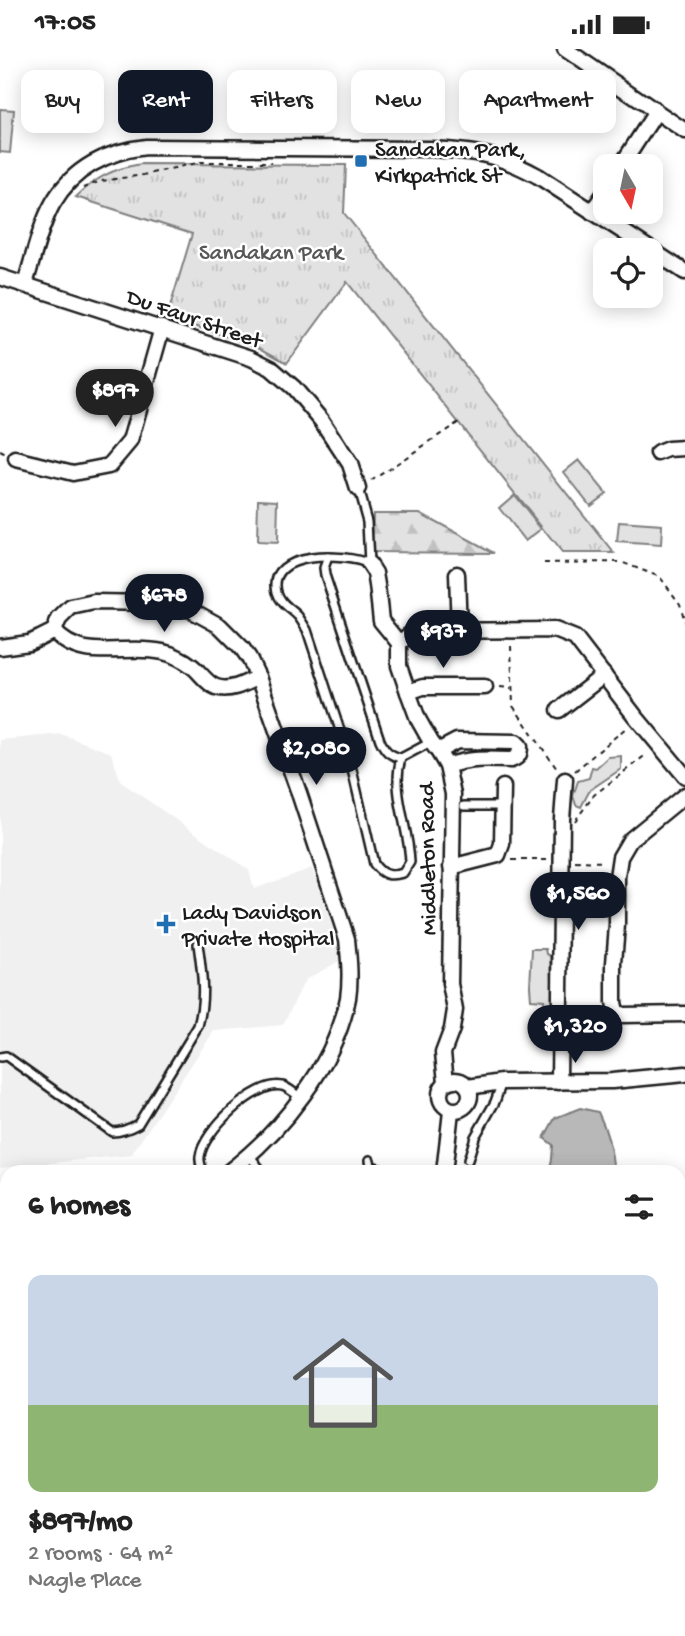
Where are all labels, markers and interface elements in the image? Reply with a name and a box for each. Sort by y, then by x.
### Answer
text: 17:05 [35,9,96,40]
chip: Buy [21,70,104,133]
chip: Rent [118,70,213,133]
chip: Filters [227,70,337,133]
chip: New [351,70,445,133]
chip: Apartment [459,70,616,133]
place label: Sandakan Park, Kirkpatrick St [375,138,526,191]
marker: Sandakan Park, Kirkpatrick St [353,153,369,169]
north arrow [593,154,663,224]
map controls [593,154,663,308]
button: locate [593,238,663,308]
park label: Sandakan Park [199,241,346,268]
street label: Du Faur Street [121,284,267,357]
pin: $897 [74,369,156,429]
text: $897 [92,378,138,405]
pin: $678 [123,575,205,634]
text: $678 [141,583,187,610]
pin: $937 [402,611,484,670]
text: $937 [420,619,466,646]
pin: $2,080 [259,727,373,787]
text: $2,080 [282,736,350,763]
street label: Middleton Road [415,781,444,936]
pin: $1,560 [521,873,635,932]
text: $1,560 [546,881,610,908]
place label: Lady Davidson Private Hospital [181,901,335,954]
marker: Lady Davidson Private Hospital [156,914,176,934]
pin: $1,320 [518,1005,632,1065]
text: $1,320 [543,1014,607,1041]
icon: filters [620,1188,658,1226]
text: 6 homes [28,1190,130,1225]
icon: home [280,1320,406,1446]
text: $897/mo [28,1506,133,1541]
text: 2 rooms · 64 m² [28,1541,173,1568]
text: Nagle Place [28,1568,141,1595]

